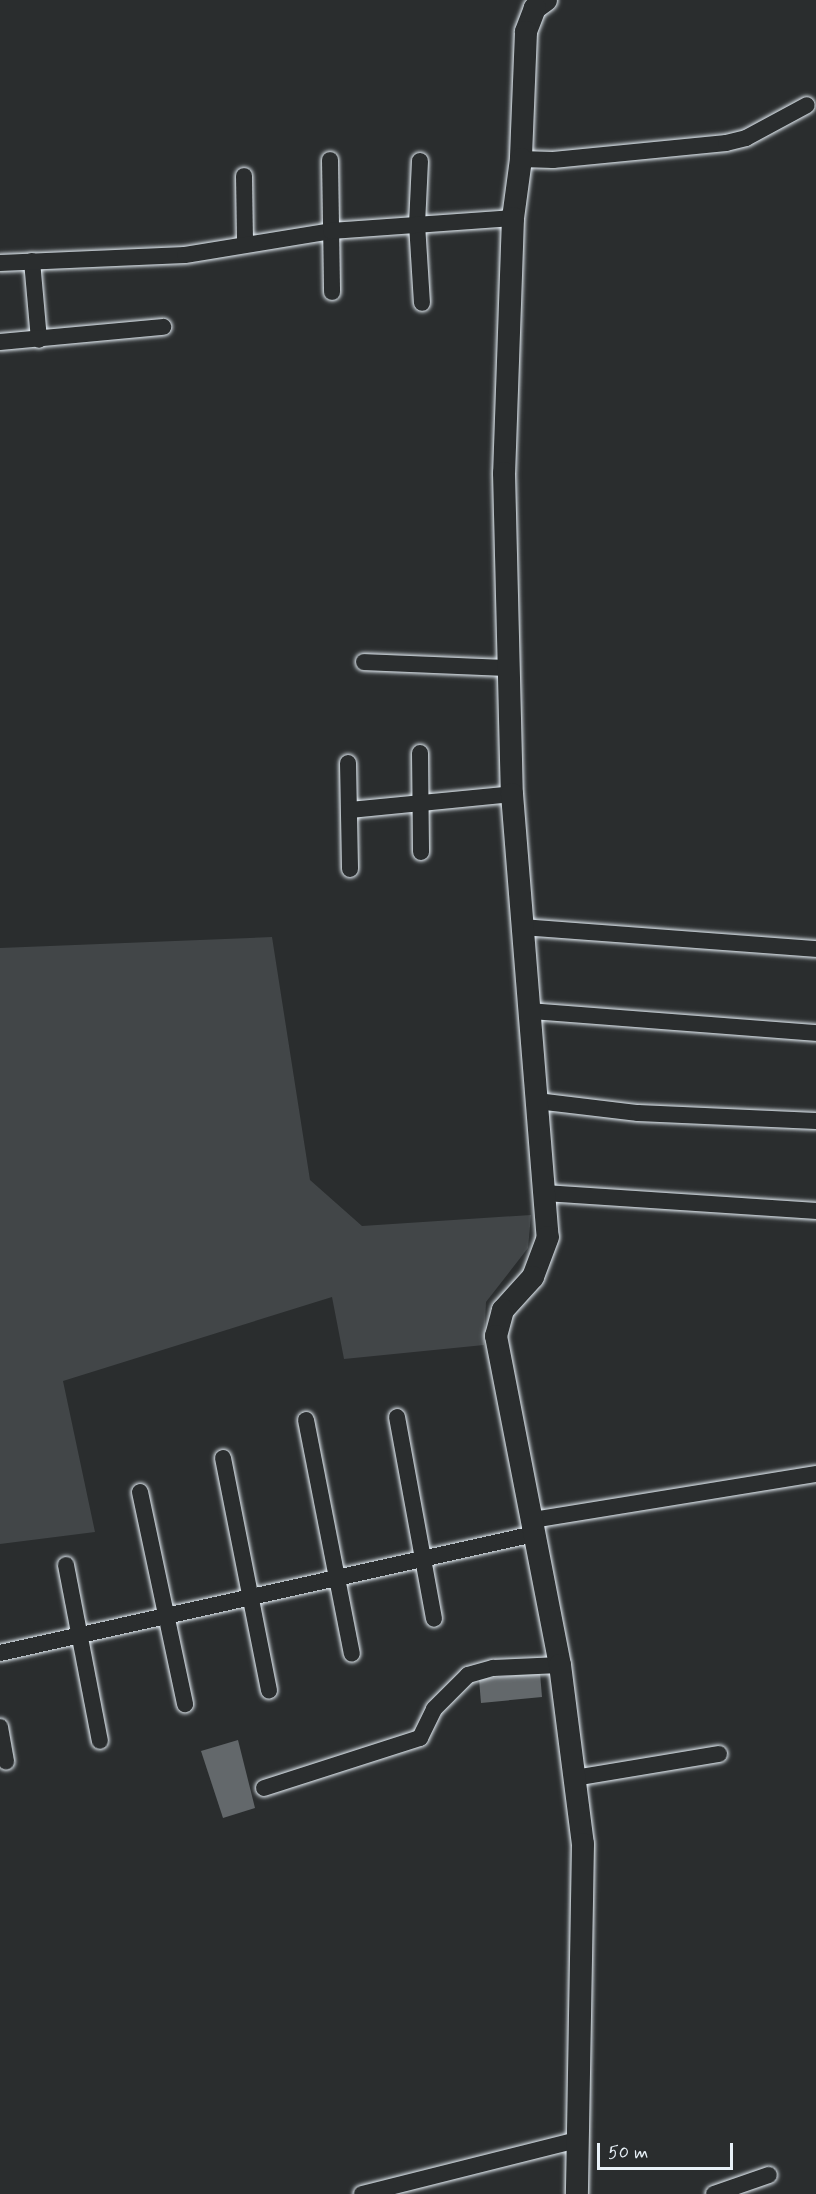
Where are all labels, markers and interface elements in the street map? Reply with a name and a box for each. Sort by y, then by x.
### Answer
scale bar [600,2131,736,2169]
text: 50 m [608,2141,648,2165]

